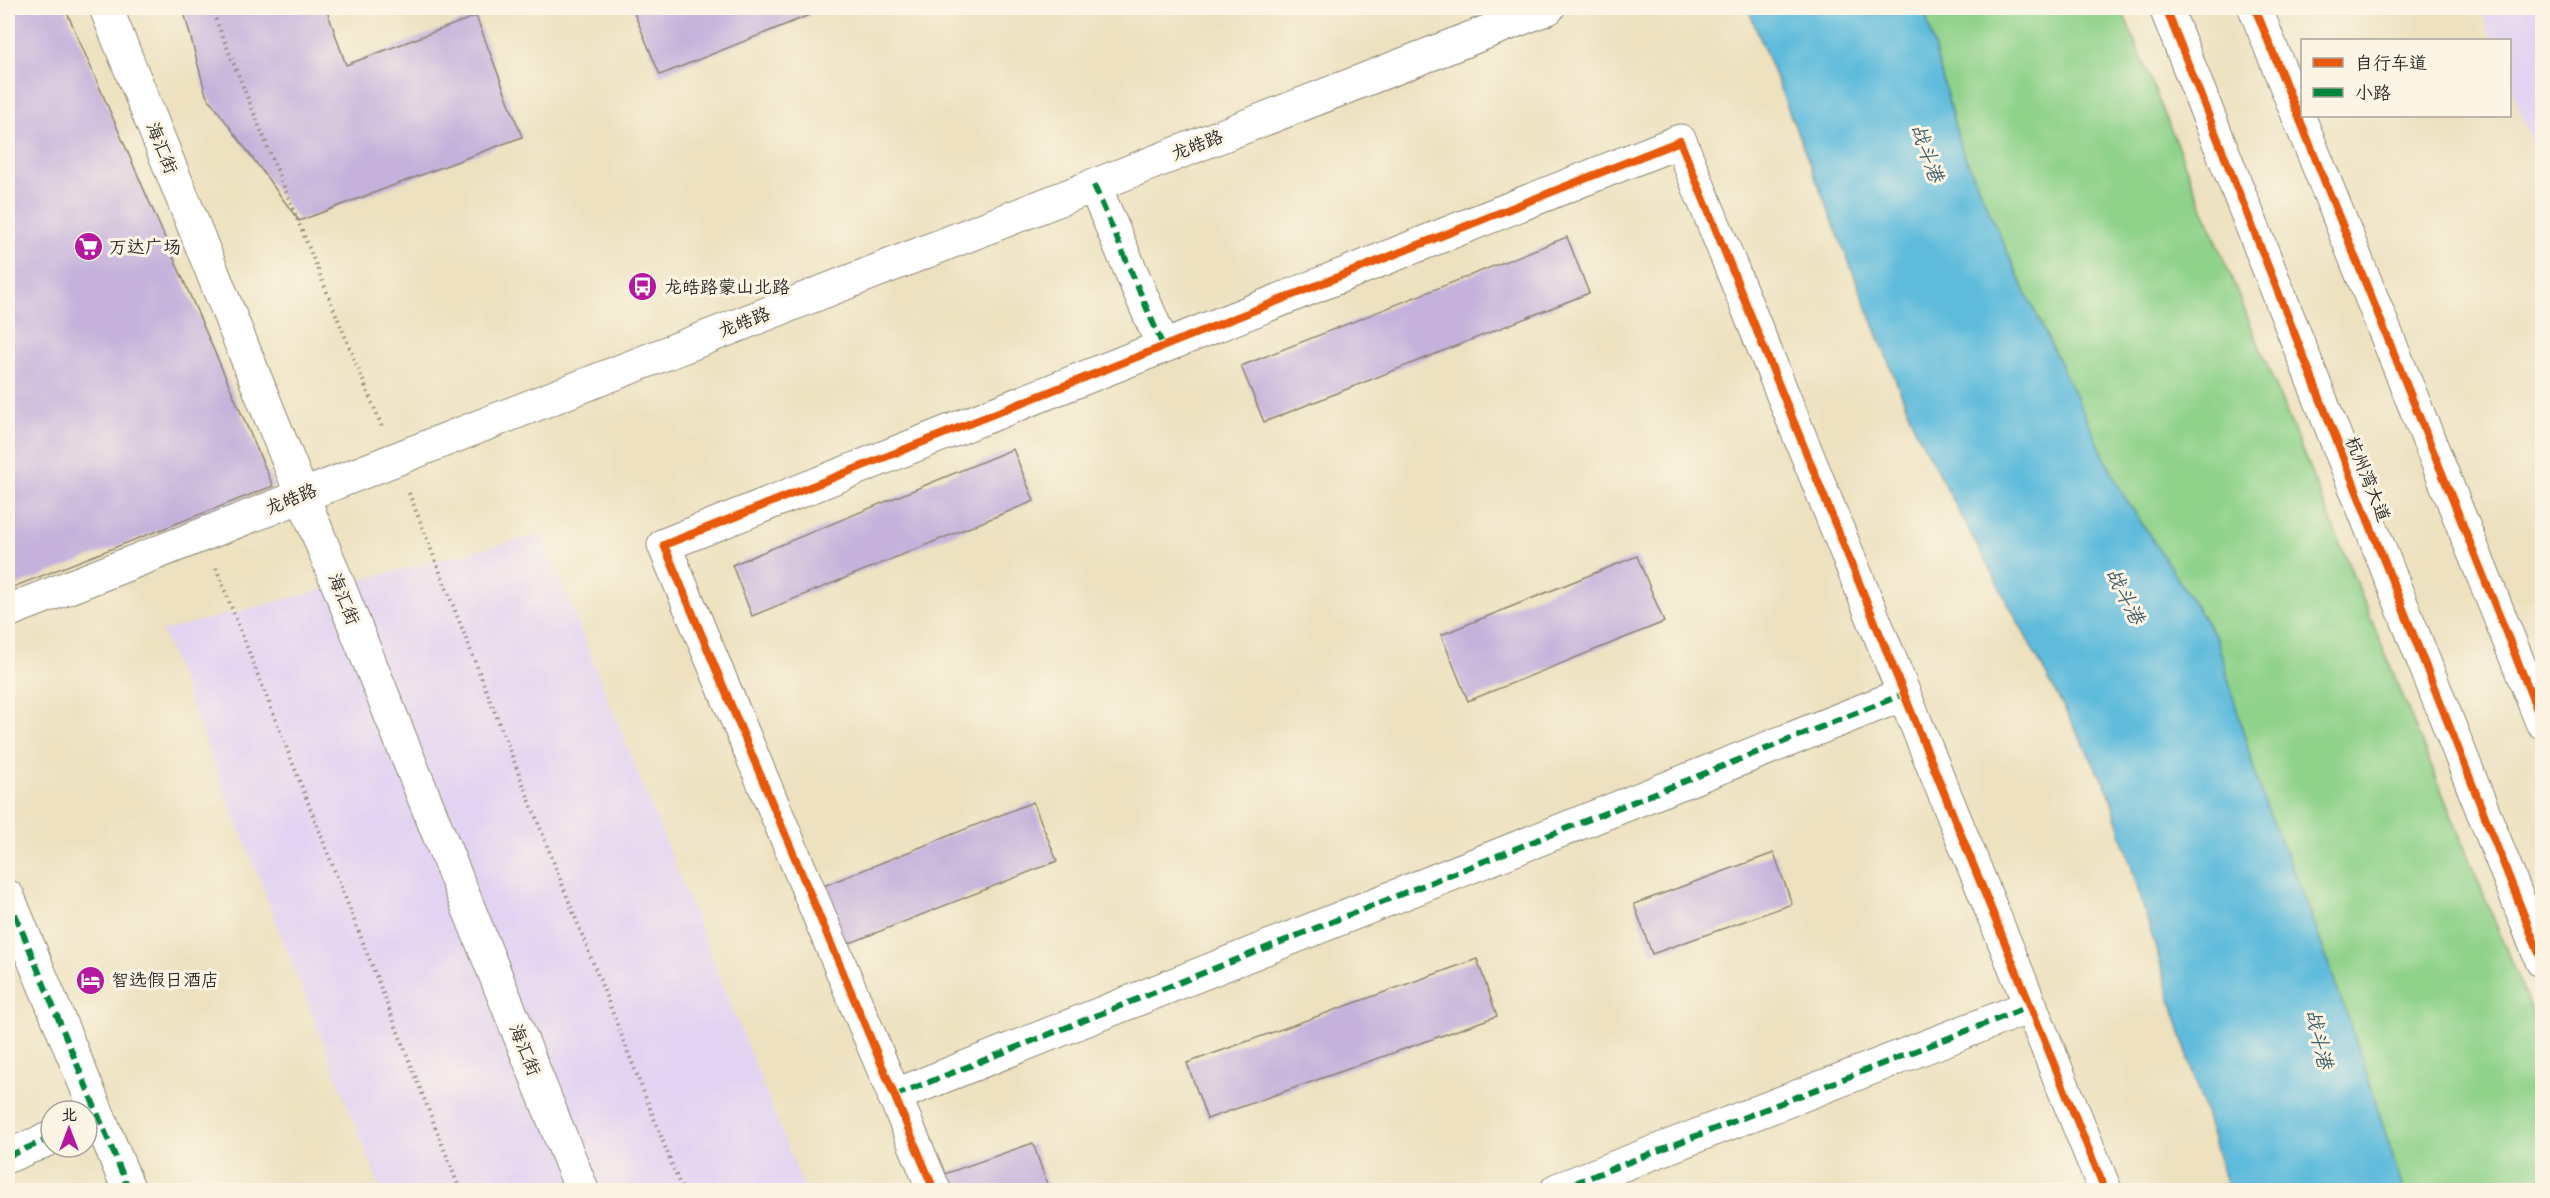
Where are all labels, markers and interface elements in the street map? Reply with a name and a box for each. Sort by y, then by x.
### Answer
legend [2301,39,2511,117]
text: 自行车道 [2355,47,2427,79]
text: 小路 [2355,77,2391,109]
street label: 海汇街 [137,117,187,179]
water label: 战斗港 [1900,119,1954,189]
street label: 龙皓路 [1166,120,1228,170]
supermarket icon: 万达广场 [72,231,104,263]
place label: 万达广场 [109,231,181,263]
bus stop icon: 龙皓路蒙山北路 [627,271,659,303]
place label: 龙皓路蒙山北路 [664,271,790,303]
street label: 龙皓路 [713,297,775,347]
street label: 杭州湾大道 [2336,431,2400,527]
street label: 龙皓路 [260,474,322,524]
water label: 战斗港 [2096,561,2155,632]
street label: 海汇街 [319,568,369,630]
hotel icon: 智选假日酒店 [74,964,106,996]
place label: 智选假日酒店 [111,964,219,996]
water label: 战斗港 [2295,1006,2343,1074]
street label: 海汇街 [500,1019,550,1081]
north arrow [39,1099,99,1159]
text: 北 [61,1100,77,1129]

